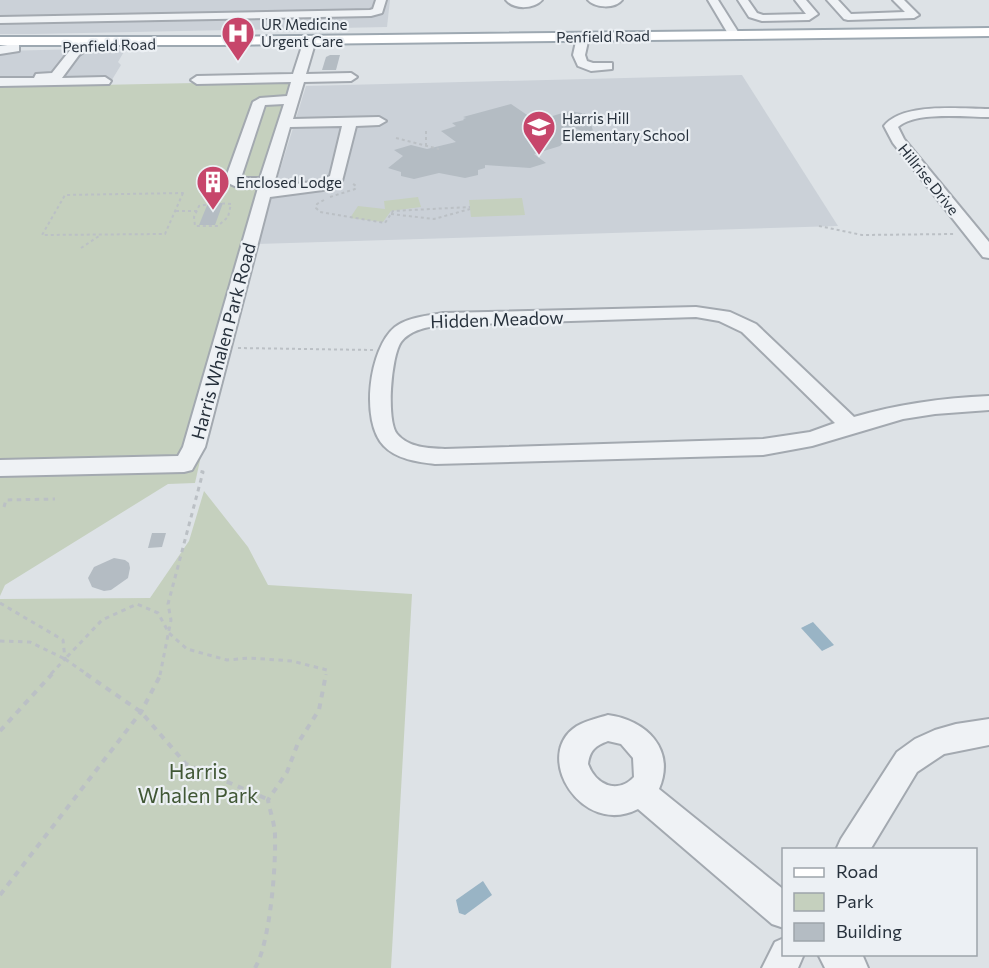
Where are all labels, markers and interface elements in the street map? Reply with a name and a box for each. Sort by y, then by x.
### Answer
hospital icon: UR Medicine Urgent Care [220,15,256,62]
place label: UR Medicine Urgent Care [261,15,347,50]
street label: Penfield Road [556,26,650,46]
street label: Penfield Road [62,34,156,56]
school or university icon: Harris Hill Elementary School [521,109,557,156]
place label: Harris Hill Elementary School [562,109,689,144]
street label: Hillrise Drive [895,140,963,218]
building icon: Enclosed Lodge [195,164,231,211]
place label: Enclosed Lodge [236,173,342,191]
street label: Harris Whalen Park Road [186,240,260,442]
street label: Hidden Meadow [430,306,564,332]
park label: Harris Whalen Park [138,758,258,807]
legend [782,848,977,956]
text: Road [836,860,878,882]
text: Park [836,890,874,912]
text: Building [836,920,902,942]

